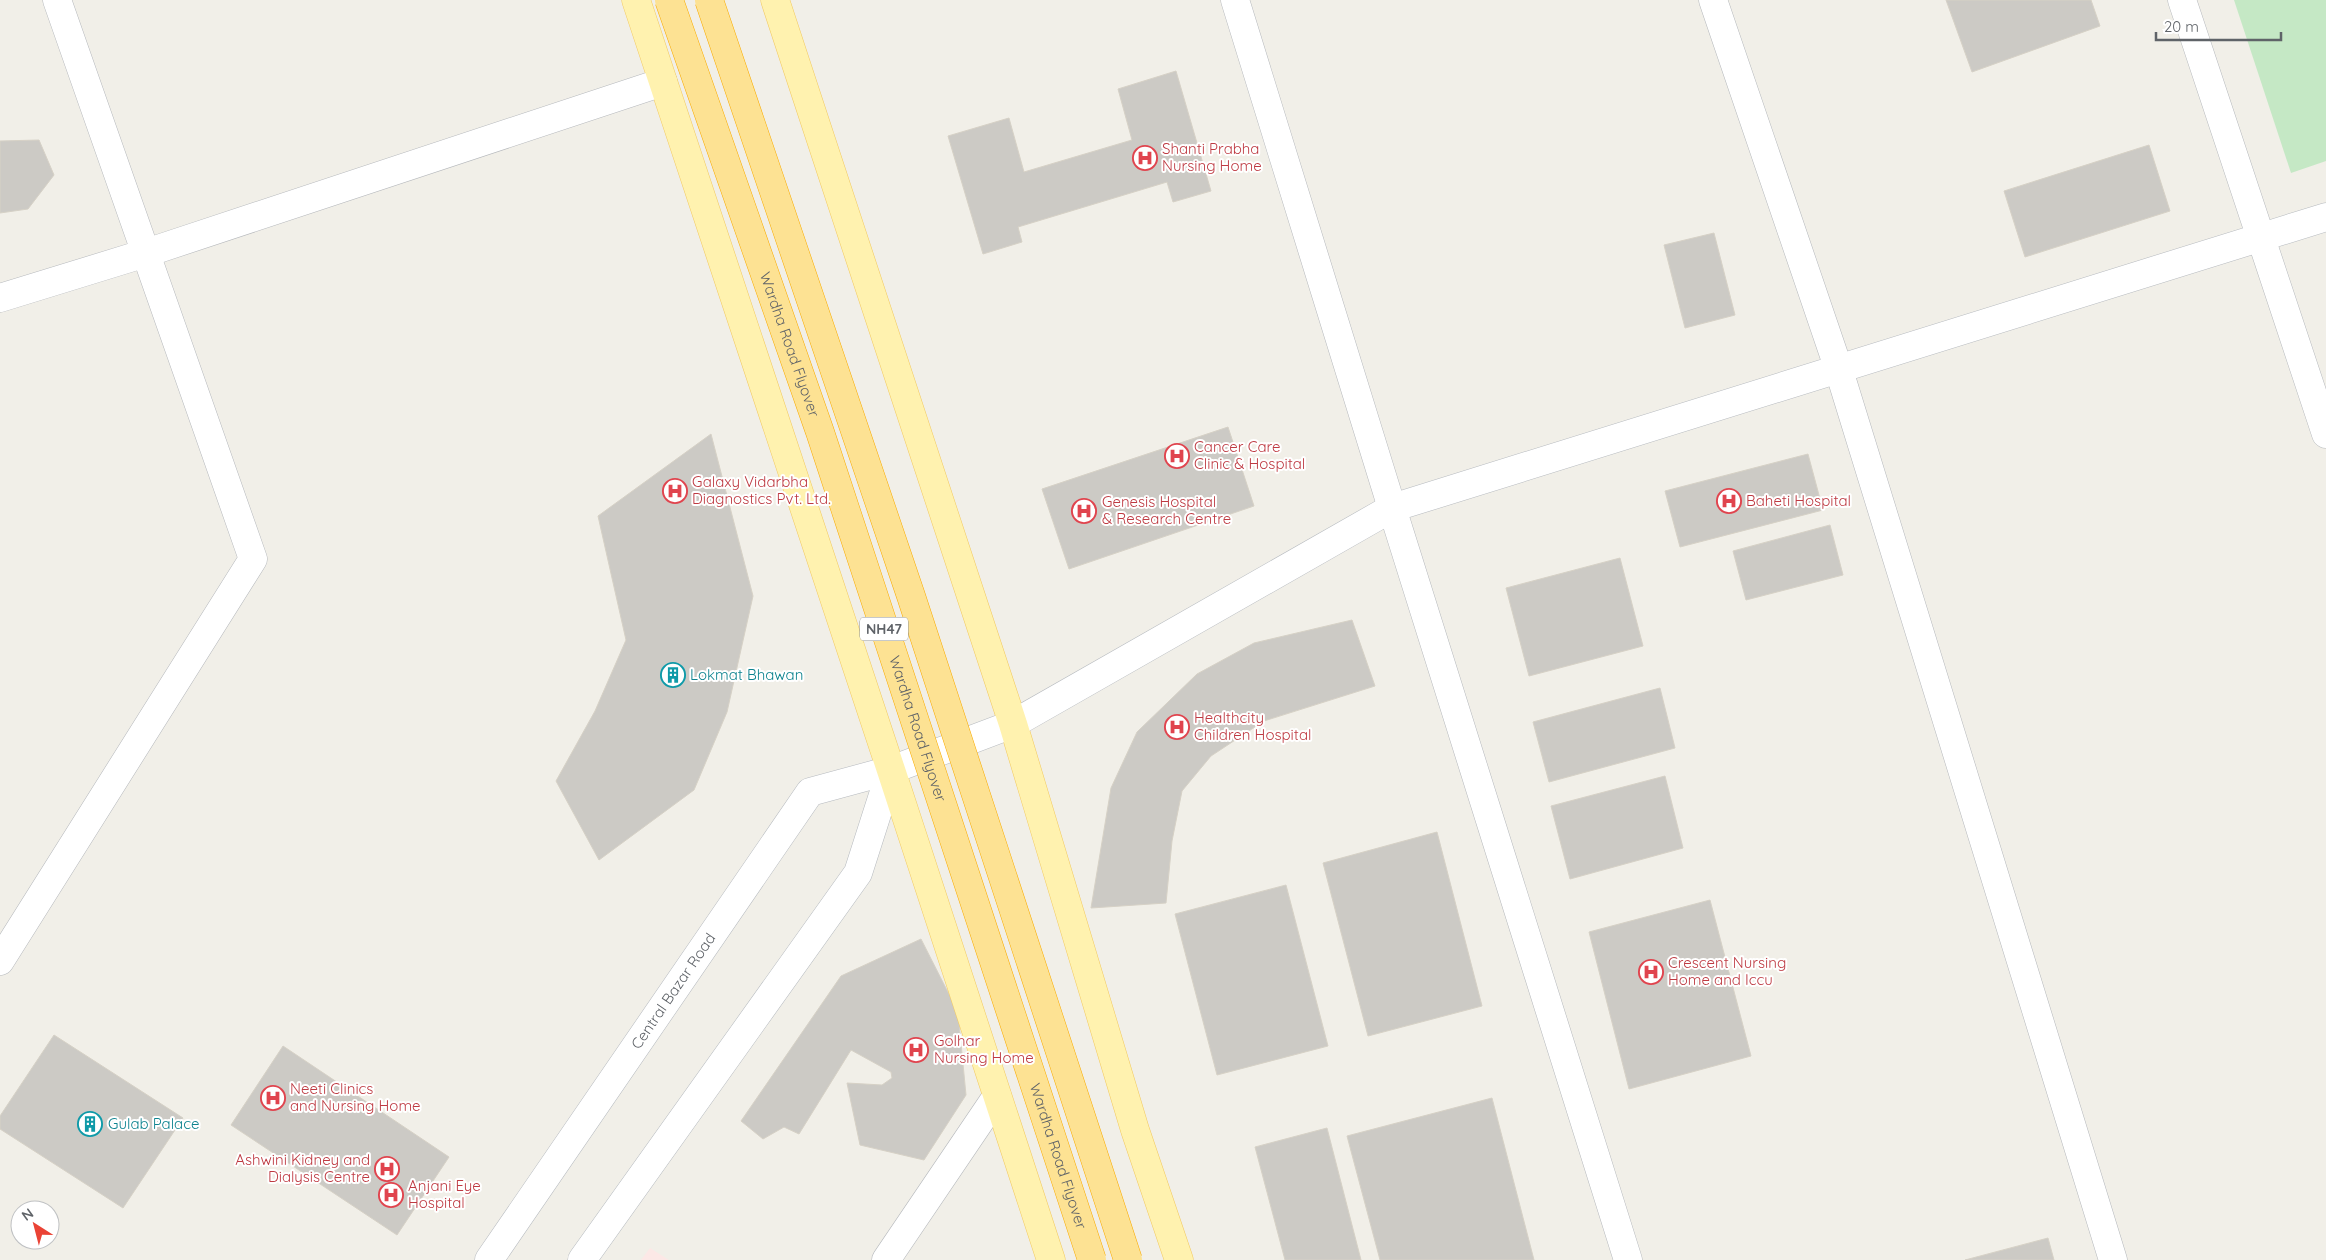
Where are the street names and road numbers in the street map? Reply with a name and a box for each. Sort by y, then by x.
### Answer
street label: Wardha Road Flyover [756,269,824,420]
road number: NH47 [860,618,908,640]
street label: Wardha Road Flyover [885,653,951,804]
street label: Central Bazar Road [627,929,719,1053]
street label: Wardha Road Flyover [1026,1081,1091,1232]

